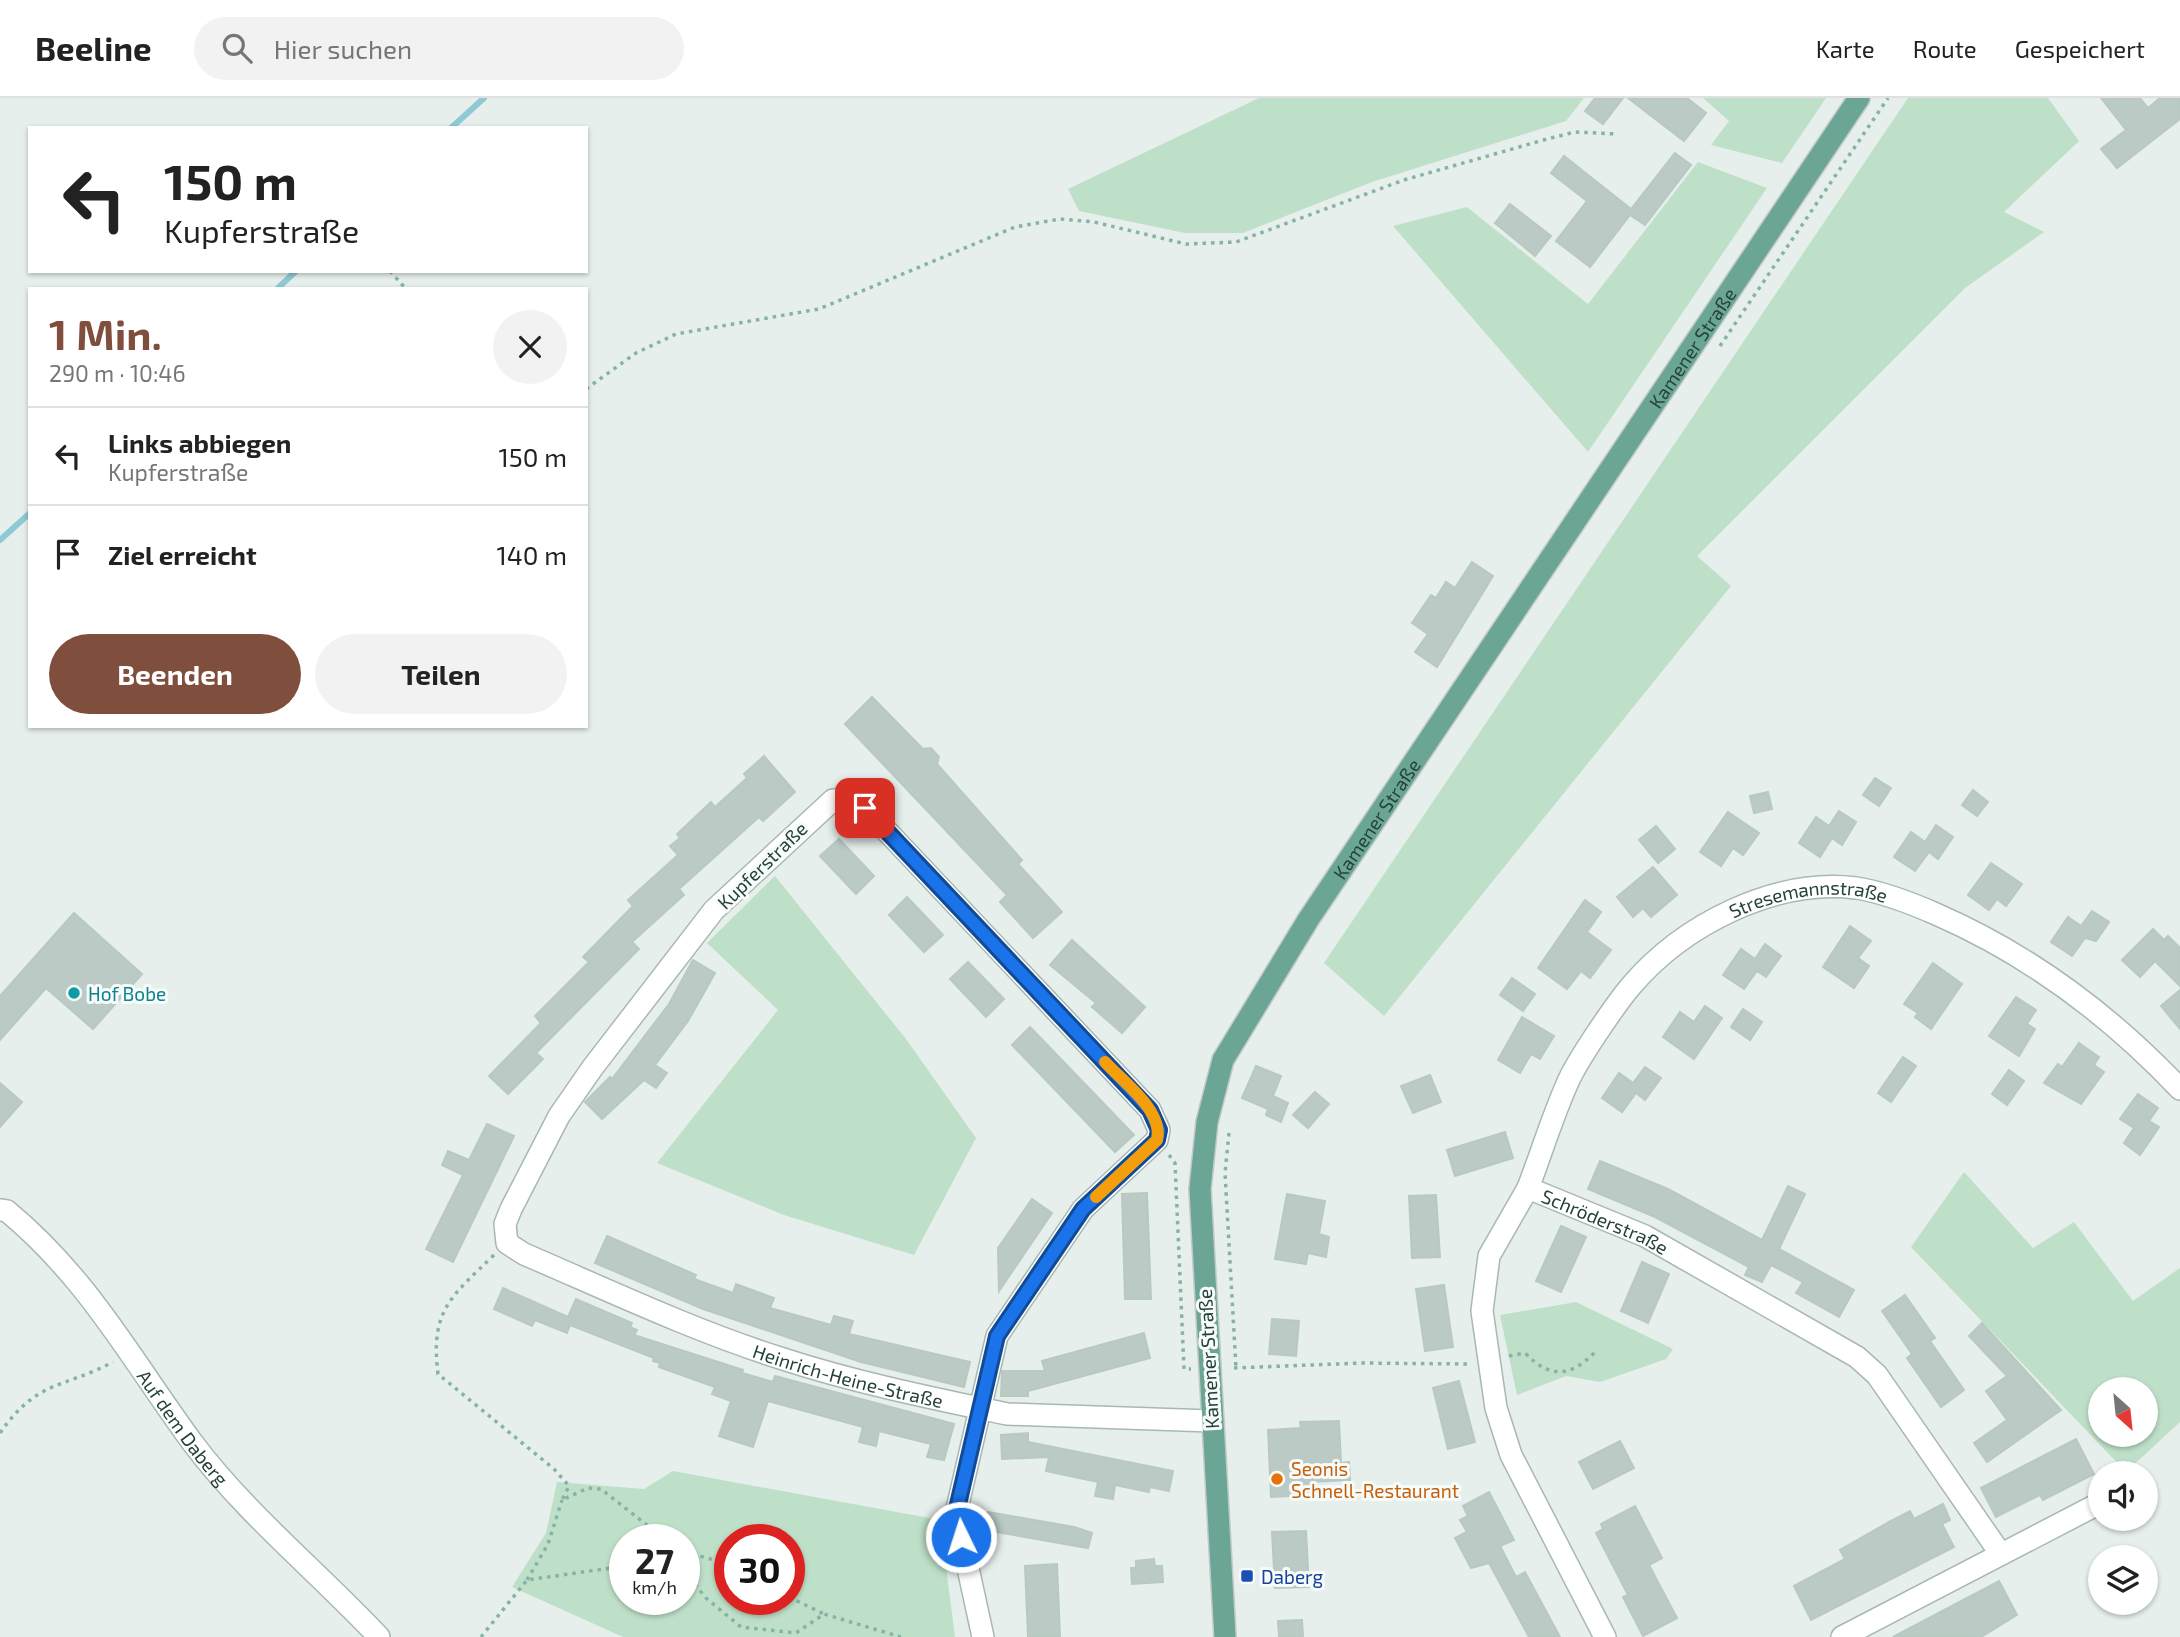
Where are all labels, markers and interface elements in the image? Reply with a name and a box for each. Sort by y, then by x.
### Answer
search box [194,17,684,80]
text: Beeline [35,28,152,68]
icon: search [218,29,256,67]
text: Hier suchen [274,33,412,64]
text: Karte [1816,34,1875,63]
text: Route [1913,34,1977,63]
text: Gespeichert [2015,34,2145,63]
text: 150 m [164,151,297,210]
icon: left [49,154,140,245]
text: Kupferstraße [164,211,359,249]
street label: Kamener Straße [1643,283,1740,412]
text: 1 Min. [49,308,162,358]
button: close [493,310,567,384]
text: 290 m · 10:46 [49,359,186,387]
text: Links abbiegen [108,427,292,458]
icon: left [49,437,87,475]
text: 150 m [498,441,567,472]
text: Kupferstraße [108,458,248,486]
icon: arrive [49,535,87,573]
text: Ziel erreicht [108,539,257,570]
text: 140 m [496,539,567,570]
button: Beenden [49,634,301,714]
button: Teilen [315,634,567,714]
street label: Kamener Straße [1327,754,1425,883]
pin [835,778,895,838]
icon: arrive [846,789,884,827]
street label: Kupferstraße [712,816,812,914]
street label: Stresemannstraße [1725,875,1891,922]
place label: Hof Bobe [88,982,166,1005]
marker: Hof Bobe [66,985,82,1001]
street label: Schröderstraße [1538,1183,1673,1259]
street label: Kamener Straße [1193,1288,1223,1430]
street label: Heinrich-Heine-Straße [750,1338,945,1412]
street label: Auf dem Daberg [133,1365,234,1490]
north arrow [2088,1377,2158,1447]
map controls [2088,1377,2158,1615]
place label: Seonis Schnell-Restaurant [1291,1457,1459,1502]
button: sound [2088,1461,2158,1531]
marker: Seonis Schnell-Restaurant [1269,1471,1285,1487]
position arrow [924,1500,998,1574]
speed limit sign: 30 [714,1524,805,1615]
text: 27 [635,1539,674,1581]
button: layers [2088,1545,2158,1615]
place label: Daberg [1261,1565,1324,1588]
marker: Daberg [1239,1568,1255,1584]
text: km/h [632,1576,677,1598]

